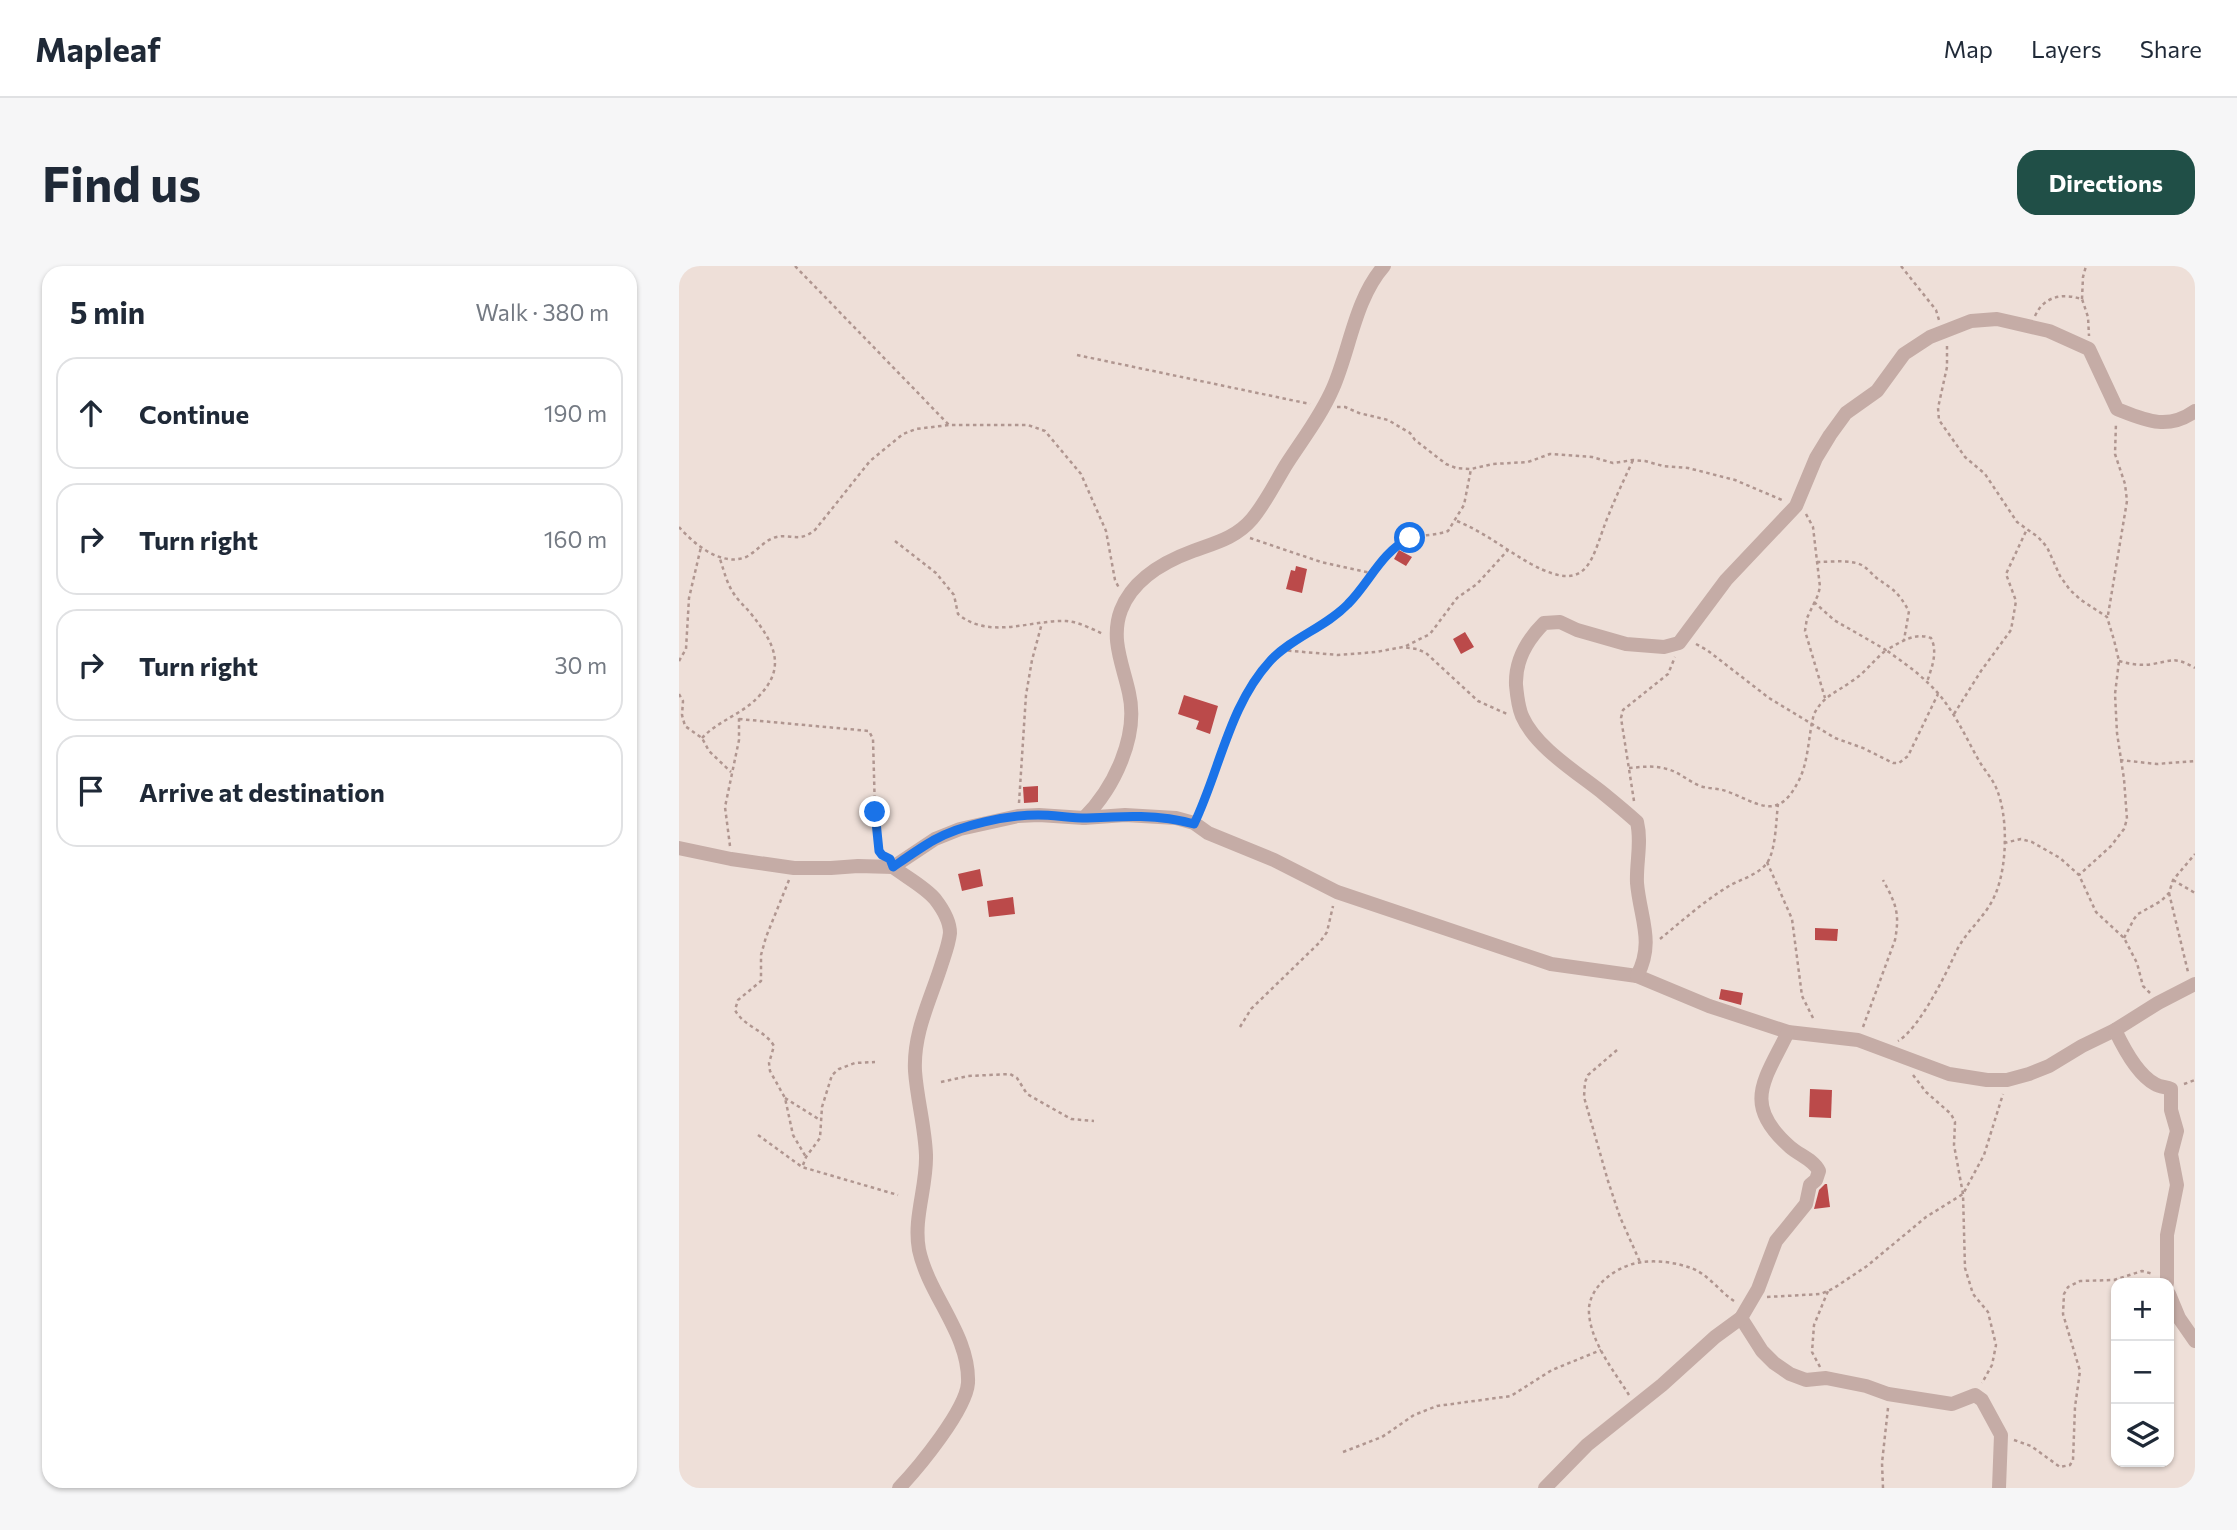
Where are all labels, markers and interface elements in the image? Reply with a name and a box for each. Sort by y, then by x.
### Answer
text: Mapleaf [35,28,161,69]
text: Map [1944,34,1993,63]
text: Layers [2031,34,2102,63]
text: Share [2140,34,2202,63]
button: Directions [2017,150,2195,215]
text: Find us [42,152,201,212]
text: 5 min [70,293,145,330]
text: Walk · 380 m [476,298,609,326]
icon: ahead [72,394,110,432]
text: Continue [139,398,249,429]
text: 190 m [544,399,607,427]
icon: right [72,520,110,558]
route start [1394,522,1425,553]
text: Turn right [139,524,258,555]
text: 160 m [544,525,607,553]
icon: right [72,646,110,684]
text: Turn right [139,650,258,681]
text: 30 m [554,651,607,679]
icon: arrive [72,772,110,810]
text: Arrive at destination [139,776,385,807]
route end [859,796,890,827]
map controls [2111,1278,2174,1467]
button: + [2111,1278,2174,1341]
button: − [2111,1341,2174,1404]
button: layers [2111,1404,2174,1467]

